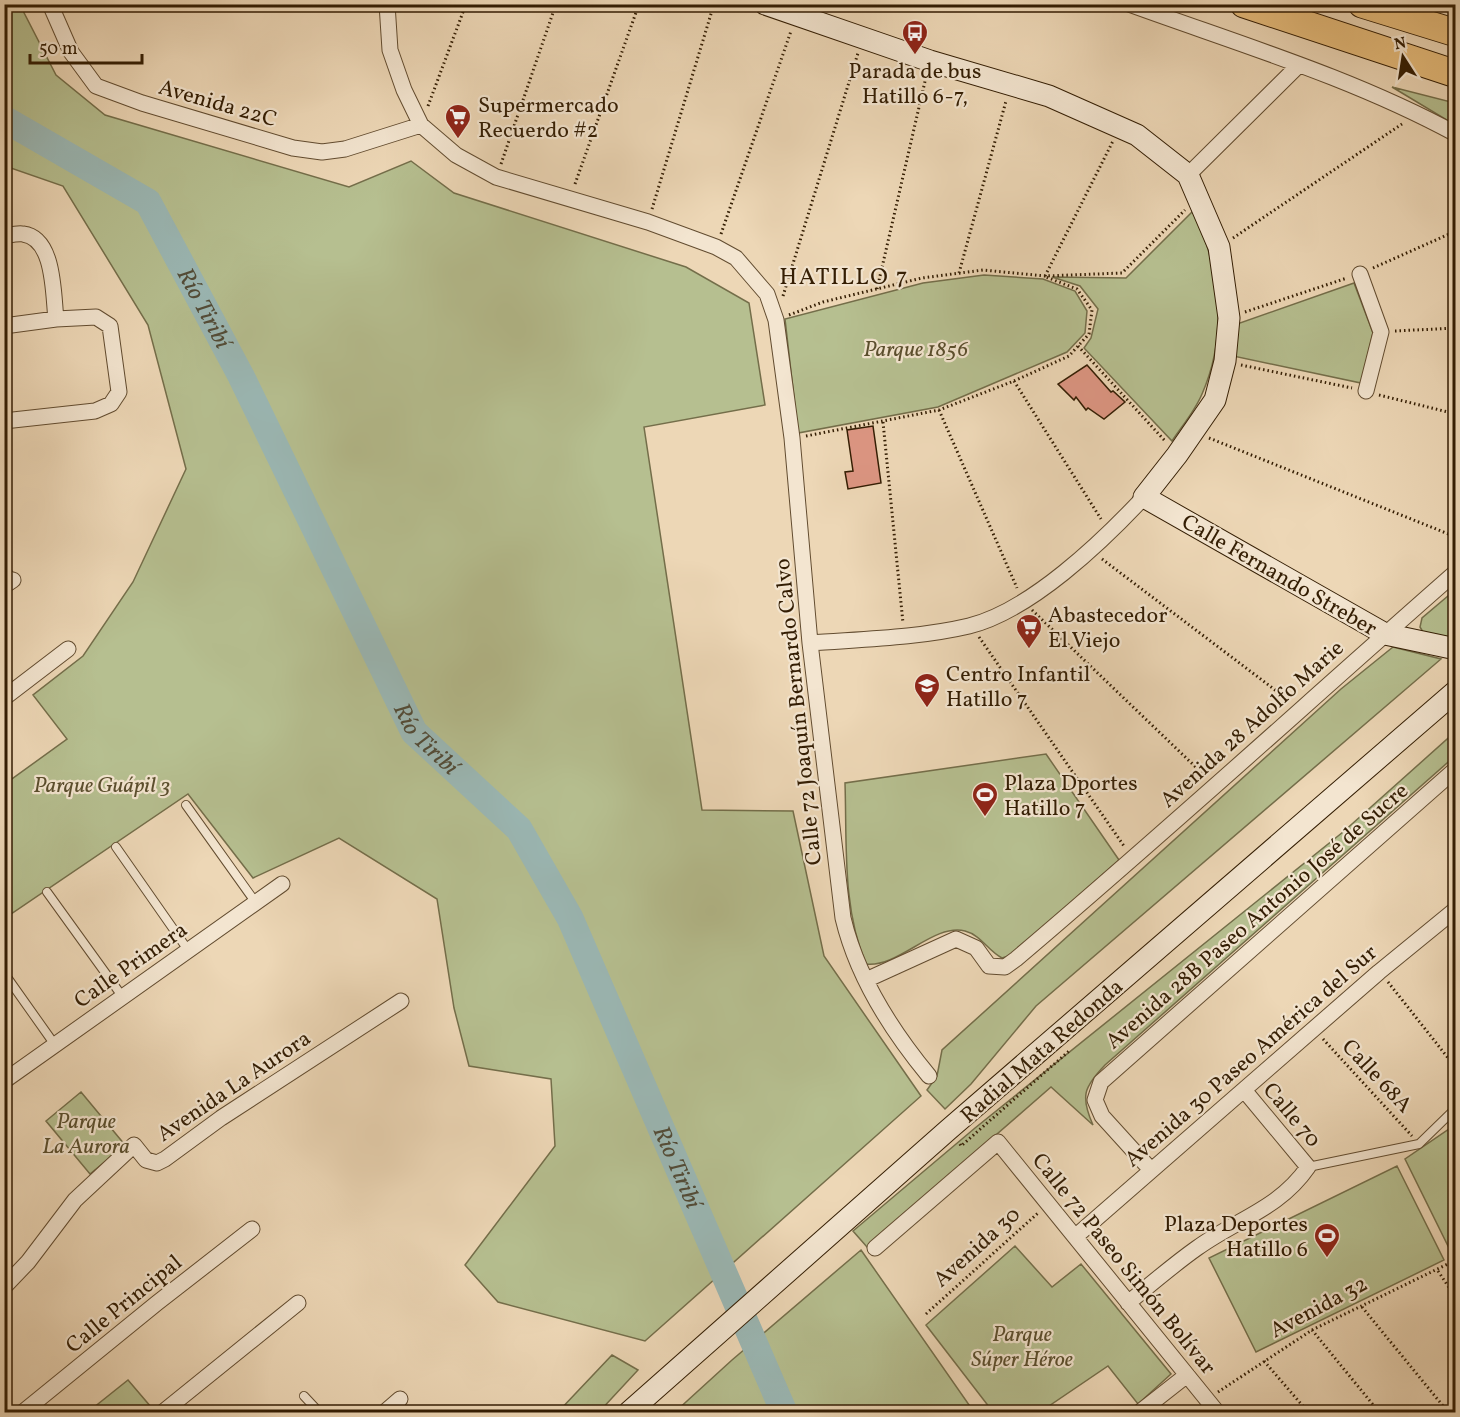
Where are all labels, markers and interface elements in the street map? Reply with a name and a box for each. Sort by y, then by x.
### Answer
bus stop icon: Parada de bus Hatillo 6-7, [900,18,930,56]
scale bar [30,27,142,65]
north arrow [1373,27,1433,87]
text: N [1392,32,1409,56]
text: 50 m [39,37,78,62]
place label: Parada de bus Hatillo 6-7, [849,57,981,113]
street label: Avenida 22C [155,73,280,136]
place label: Supermercado Recuerdo #2 [478,91,619,147]
supermarket icon: Supermercado Recuerdo #2 [443,102,473,140]
district label: HATILLO 7 [779,261,909,295]
water label: Río Tiribí [167,262,239,357]
park label: Parque 1856 [863,335,969,366]
street label: Calle Fernando Streber [1175,507,1382,645]
street label: Calle 72 Joaquín Bernardo Calvo [768,557,831,867]
place label: Abastecedor El Viejo [1048,601,1167,657]
supermarket icon: Abastecedor El Viejo [1014,612,1044,650]
street label: Avenida 28 Adolfo Marie [1154,634,1351,816]
place label: Centro Infantil Hatillo 7 [946,660,1090,716]
school or university icon: Centro Infantil Hatillo 7 [912,671,942,709]
water label: Río Tiribí [383,698,467,786]
place label: Plaza Dportes Hatillo 7 [1004,769,1138,825]
park label: Parque Guápil 3 [33,771,171,802]
street label: Avenida 28B Paseo Antonio José de Sucre [1099,776,1416,1057]
sports icon: Plaza Dportes Hatillo 7 [970,780,1000,818]
street label: Calle Primera [68,915,194,1017]
street label: Avenida 30 Paseo América del Sur [1119,938,1385,1175]
street label: Radial Mata Redonda [954,972,1131,1131]
street label: Avenida La Aurora [151,1024,318,1150]
street label: Calle 68A [1334,1033,1419,1121]
street label: Calle 70 [1255,1076,1327,1155]
park label: Parque La Aurora [42,1107,130,1163]
water label: Río Tiribí [643,1121,710,1216]
street label: Calle 72 Paseo Simón Bolívar [1024,1147,1222,1382]
street label: Avenida 30 [927,1200,1028,1295]
place label: Plaza Deportes Hatillo 6 [1164,1210,1308,1266]
sports icon: Plaza Deportes Hatillo 6 [1312,1221,1342,1259]
street label: Calle Principal [60,1248,189,1362]
street label: Avenida 32 [1265,1269,1374,1347]
park label: Parque Súper Héroe [971,1320,1073,1376]

